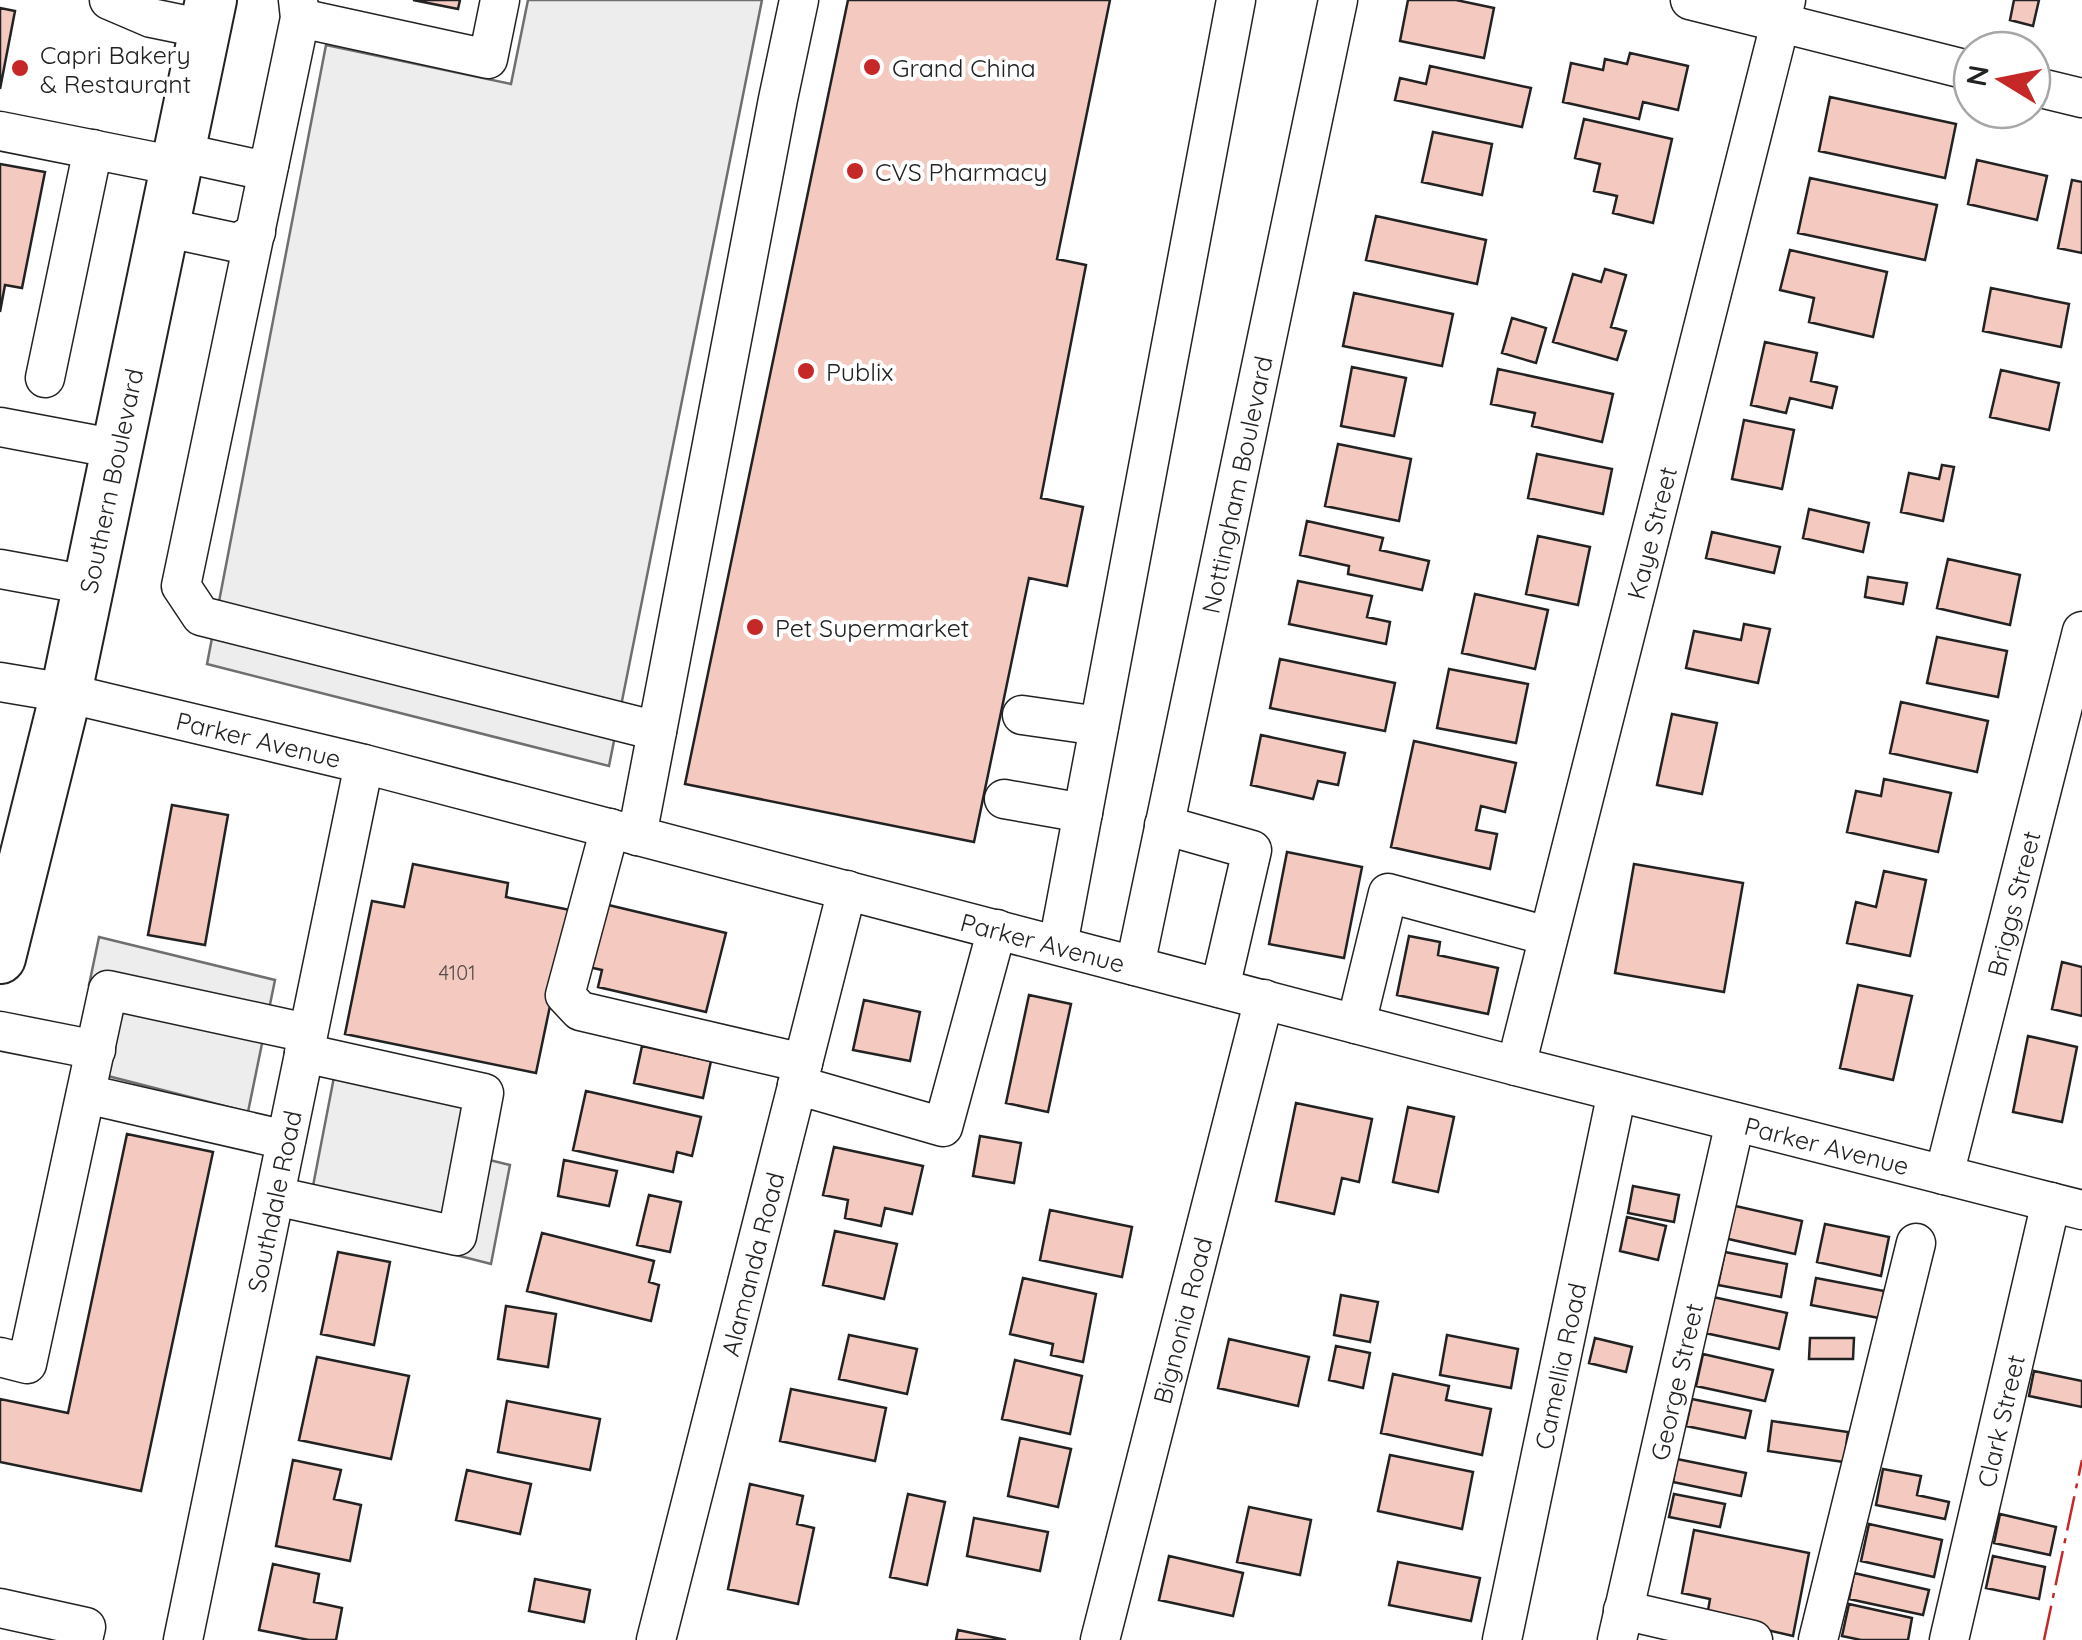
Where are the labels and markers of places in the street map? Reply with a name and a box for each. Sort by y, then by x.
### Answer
place label: Capri Bakery & Restaurant [40,39,191,99]
place label: Grand China [892,52,1036,83]
marker: Grand China [861,56,883,78]
marker: Capri Bakery & Restaurant [9,57,31,79]
place label: CVS Pharmacy [875,156,1048,187]
marker: CVS Pharmacy [844,160,866,182]
place label: Publix [826,356,893,387]
marker: Publix [795,360,817,382]
place label: Pet Supermarket [775,612,969,643]
marker: Pet Supermarket [744,616,766,638]

